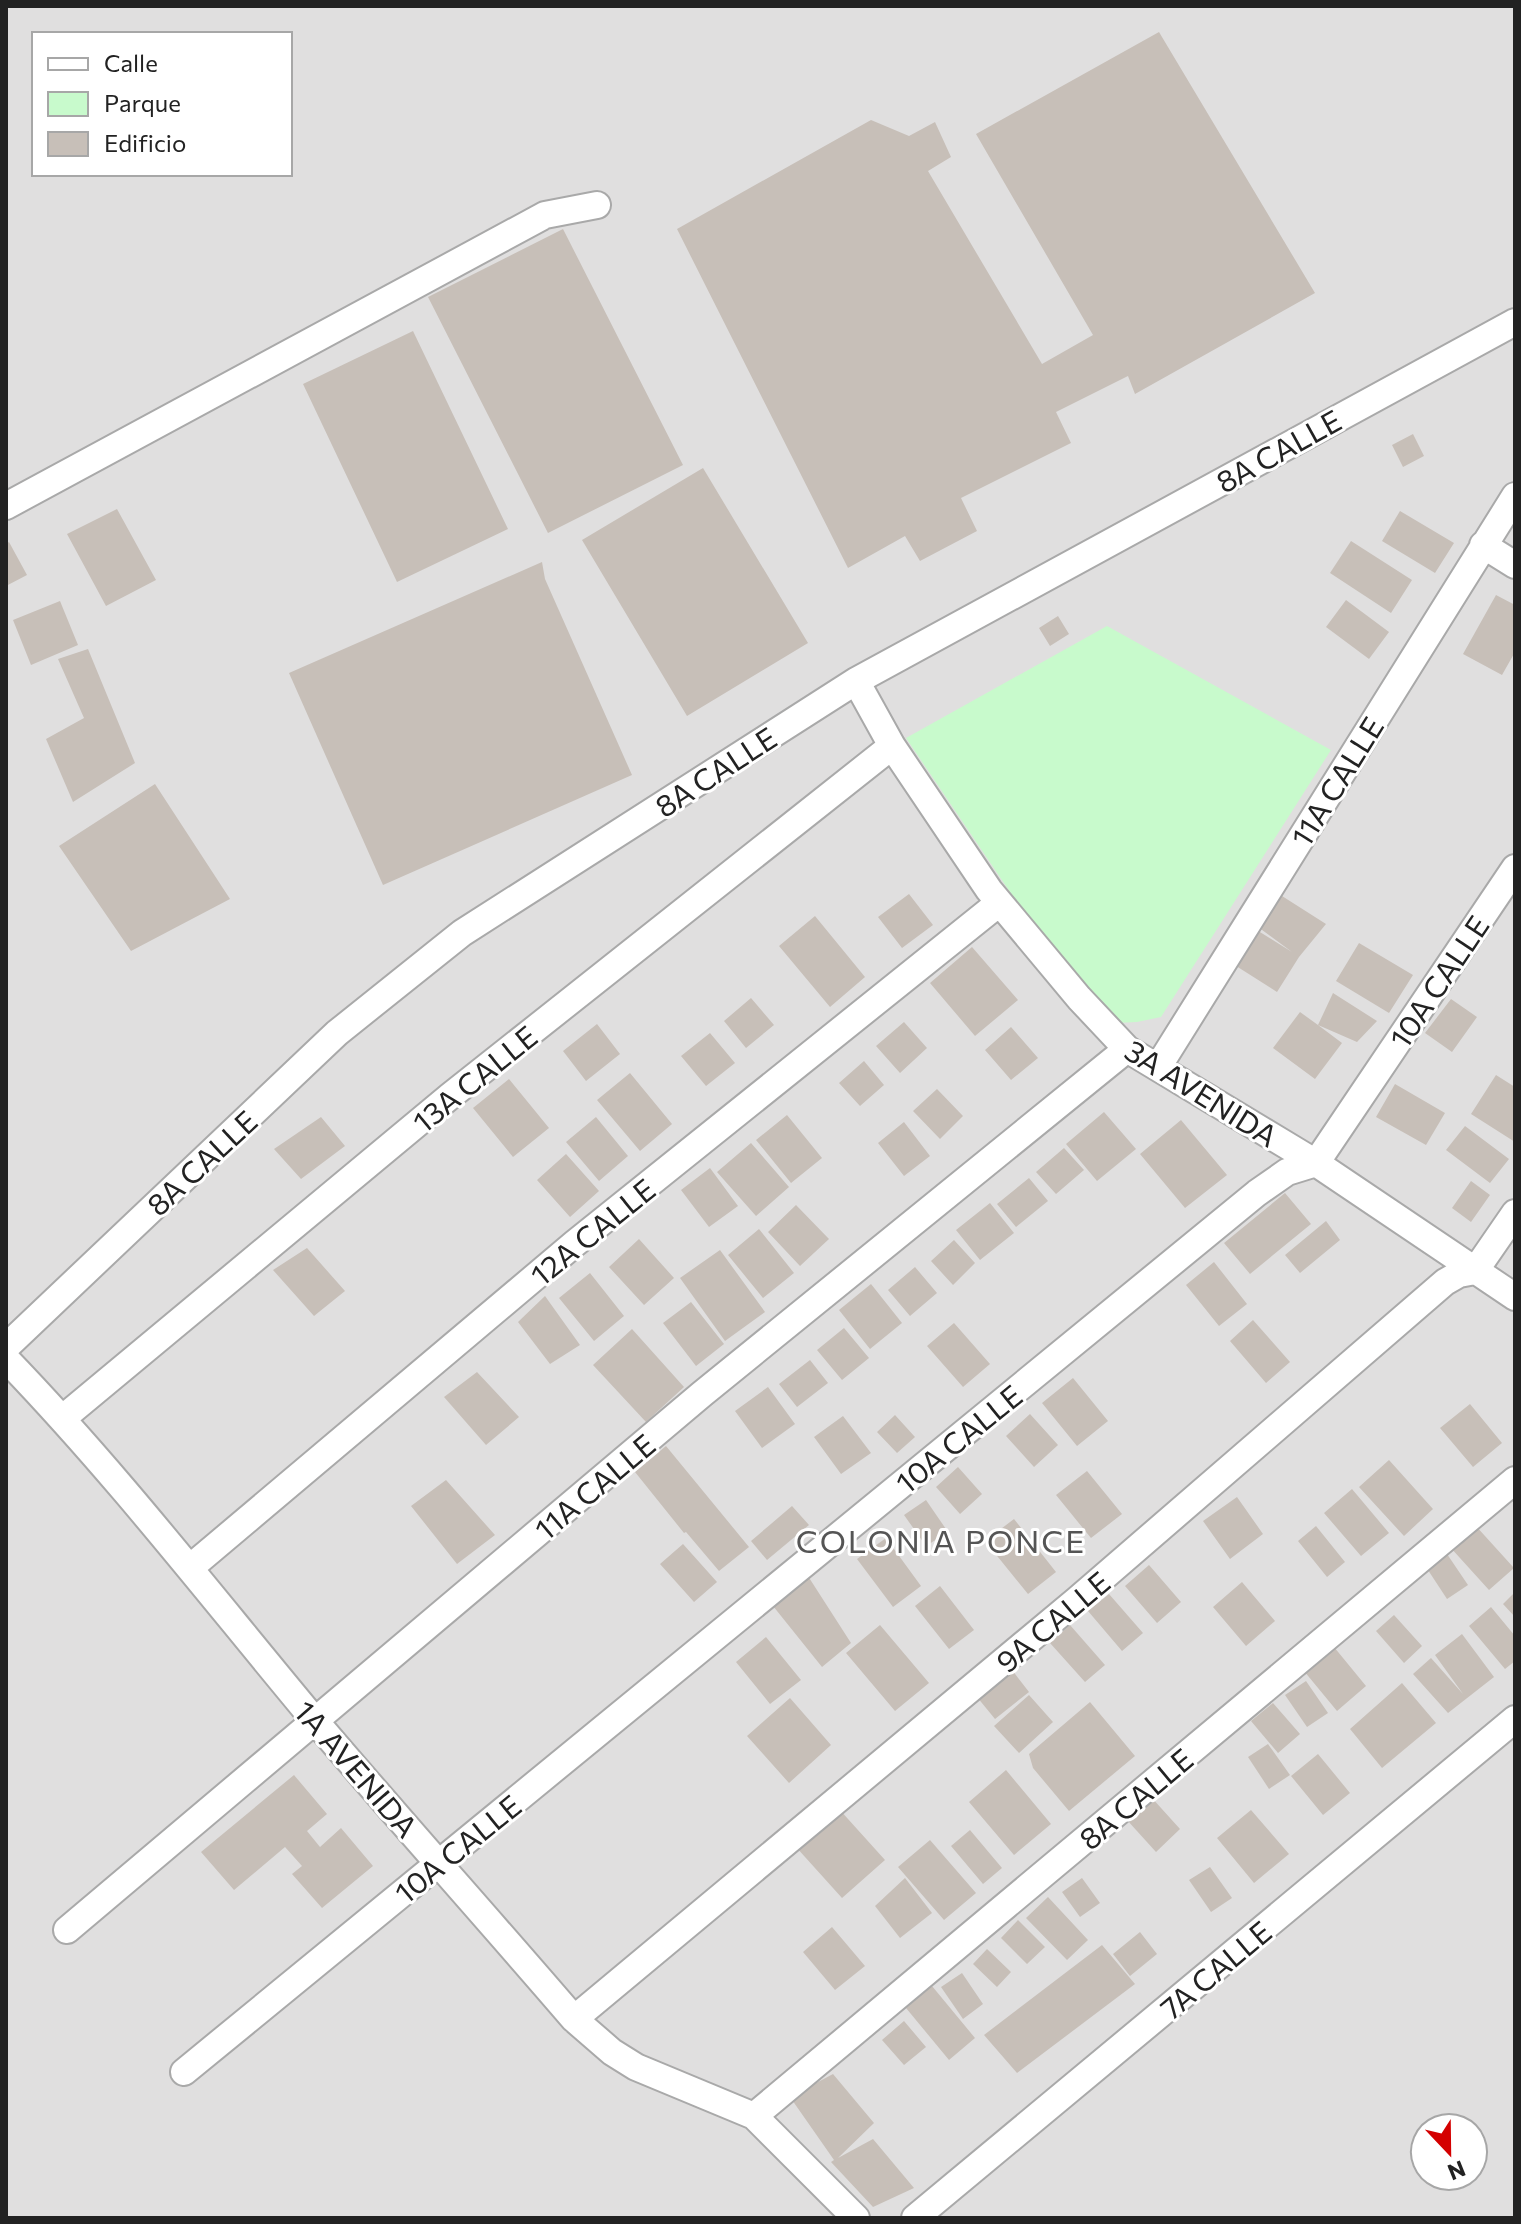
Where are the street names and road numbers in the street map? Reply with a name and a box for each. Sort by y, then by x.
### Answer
street label: 8A CALLE [1209,401,1347,499]
street label: 11A CALLE [1282,709,1390,853]
street label: 8A CALLE [647,718,783,824]
street label: 10A CALLE [1380,908,1496,1054]
street label: 13A CALLE [404,1017,544,1139]
street label: 3A AVENIDA [1119,1031,1285,1153]
street label: 8A CALLE [138,1102,264,1222]
street label: 12A CALLE [522,1170,662,1292]
street label: 10A CALLE [887,1376,1029,1500]
street label: 11A CALLE [526,1425,662,1547]
street label: 9A CALLE [987,1563,1117,1679]
street label: 1A AVENIDA [288,1692,426,1844]
street label: 8A CALLE [1070,1740,1200,1856]
street label: 10A CALLE [386,1786,528,1910]
street label: 7A CALLE [1152,1912,1278,2026]

